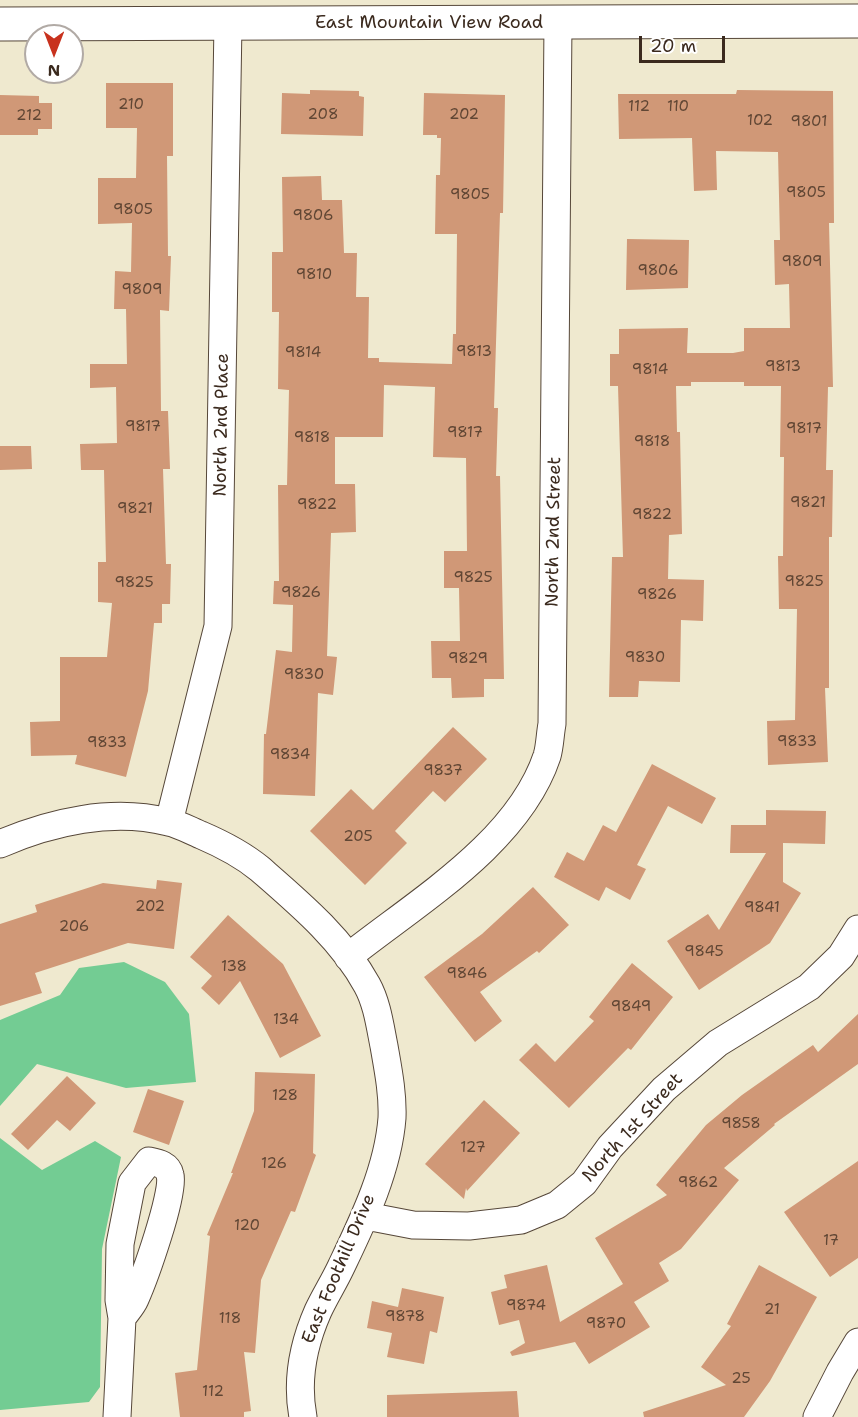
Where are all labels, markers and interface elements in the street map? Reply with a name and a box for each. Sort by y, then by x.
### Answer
street label: East Mountain View Road [315,12,543,34]
north arrow [24,24,84,84]
scale bar [642,24,728,62]
text: 20 m [650,34,696,58]
text: N [48,60,60,81]
house number: 210 [118,96,144,114]
house number: 112 [628,98,650,116]
house number: 110 [667,98,689,116]
house number: 208 [308,106,338,124]
house number: 202 [449,106,479,124]
house number: 212 [16,107,42,125]
house number: 102 [747,112,773,130]
house number: 9801 [791,113,827,131]
house number: 9805 [786,184,826,202]
house number: 9805 [450,186,490,204]
house number: 9805 [113,201,153,219]
house number: 9806 [292,207,334,225]
house number: 9809 [781,253,823,271]
house number: 9806 [637,262,679,280]
house number: 9810 [296,266,332,284]
house number: 9809 [121,281,163,299]
house number: 9813 [456,343,492,361]
house number: 9814 [285,344,321,362]
street label: North 2nd Place [210,353,234,497]
house number: 9813 [765,358,801,376]
house number: 9814 [632,361,668,379]
house number: 9817 [125,418,161,436]
house number: 9817 [786,420,822,438]
house number: 9817 [447,424,483,442]
house number: 9818 [294,429,330,447]
house number: 9818 [634,433,670,451]
street label: North 2nd Street [542,457,566,607]
house number: 9821 [790,494,826,512]
house number: 9822 [297,496,337,514]
house number: 9821 [117,500,153,518]
house number: 9822 [632,506,672,524]
house number: 9825 [453,569,493,587]
house number: 9825 [784,573,824,591]
house number: 9825 [114,574,154,592]
house number: 9826 [281,584,321,602]
house number: 9826 [637,586,677,604]
house number: 9830 [625,649,665,667]
house number: 9829 [448,650,488,668]
house number: 9830 [284,666,324,684]
house number: 9833 [777,733,817,751]
house number: 9833 [87,734,127,752]
house number: 9834 [270,746,310,764]
house number: 9837 [423,762,463,780]
house number: 205 [343,828,373,846]
house number: 202 [135,898,165,916]
house number: 9841 [744,899,780,917]
house number: 206 [59,918,89,936]
house number: 9845 [684,943,724,961]
house number: 138 [221,958,247,976]
house number: 9846 [447,965,487,983]
house number: 9849 [611,998,651,1016]
house number: 134 [273,1011,299,1029]
street label: North 1st Street [578,1069,688,1187]
house number: 128 [272,1087,298,1105]
house number: 9858 [721,1115,761,1133]
house number: 127 [460,1139,486,1157]
house number: 126 [261,1155,287,1173]
house number: 9862 [678,1174,718,1192]
street label: East Foothill Drive [298,1191,380,1347]
house number: 120 [234,1217,260,1235]
house number: 17 [823,1232,839,1250]
house number: 9874 [506,1297,546,1315]
house number: 21 [764,1301,780,1319]
house number: 9878 [385,1308,425,1326]
house number: 118 [219,1310,241,1328]
house number: 9870 [586,1315,626,1333]
house number: 25 [731,1370,751,1388]
house number: 112 [202,1383,224,1401]

